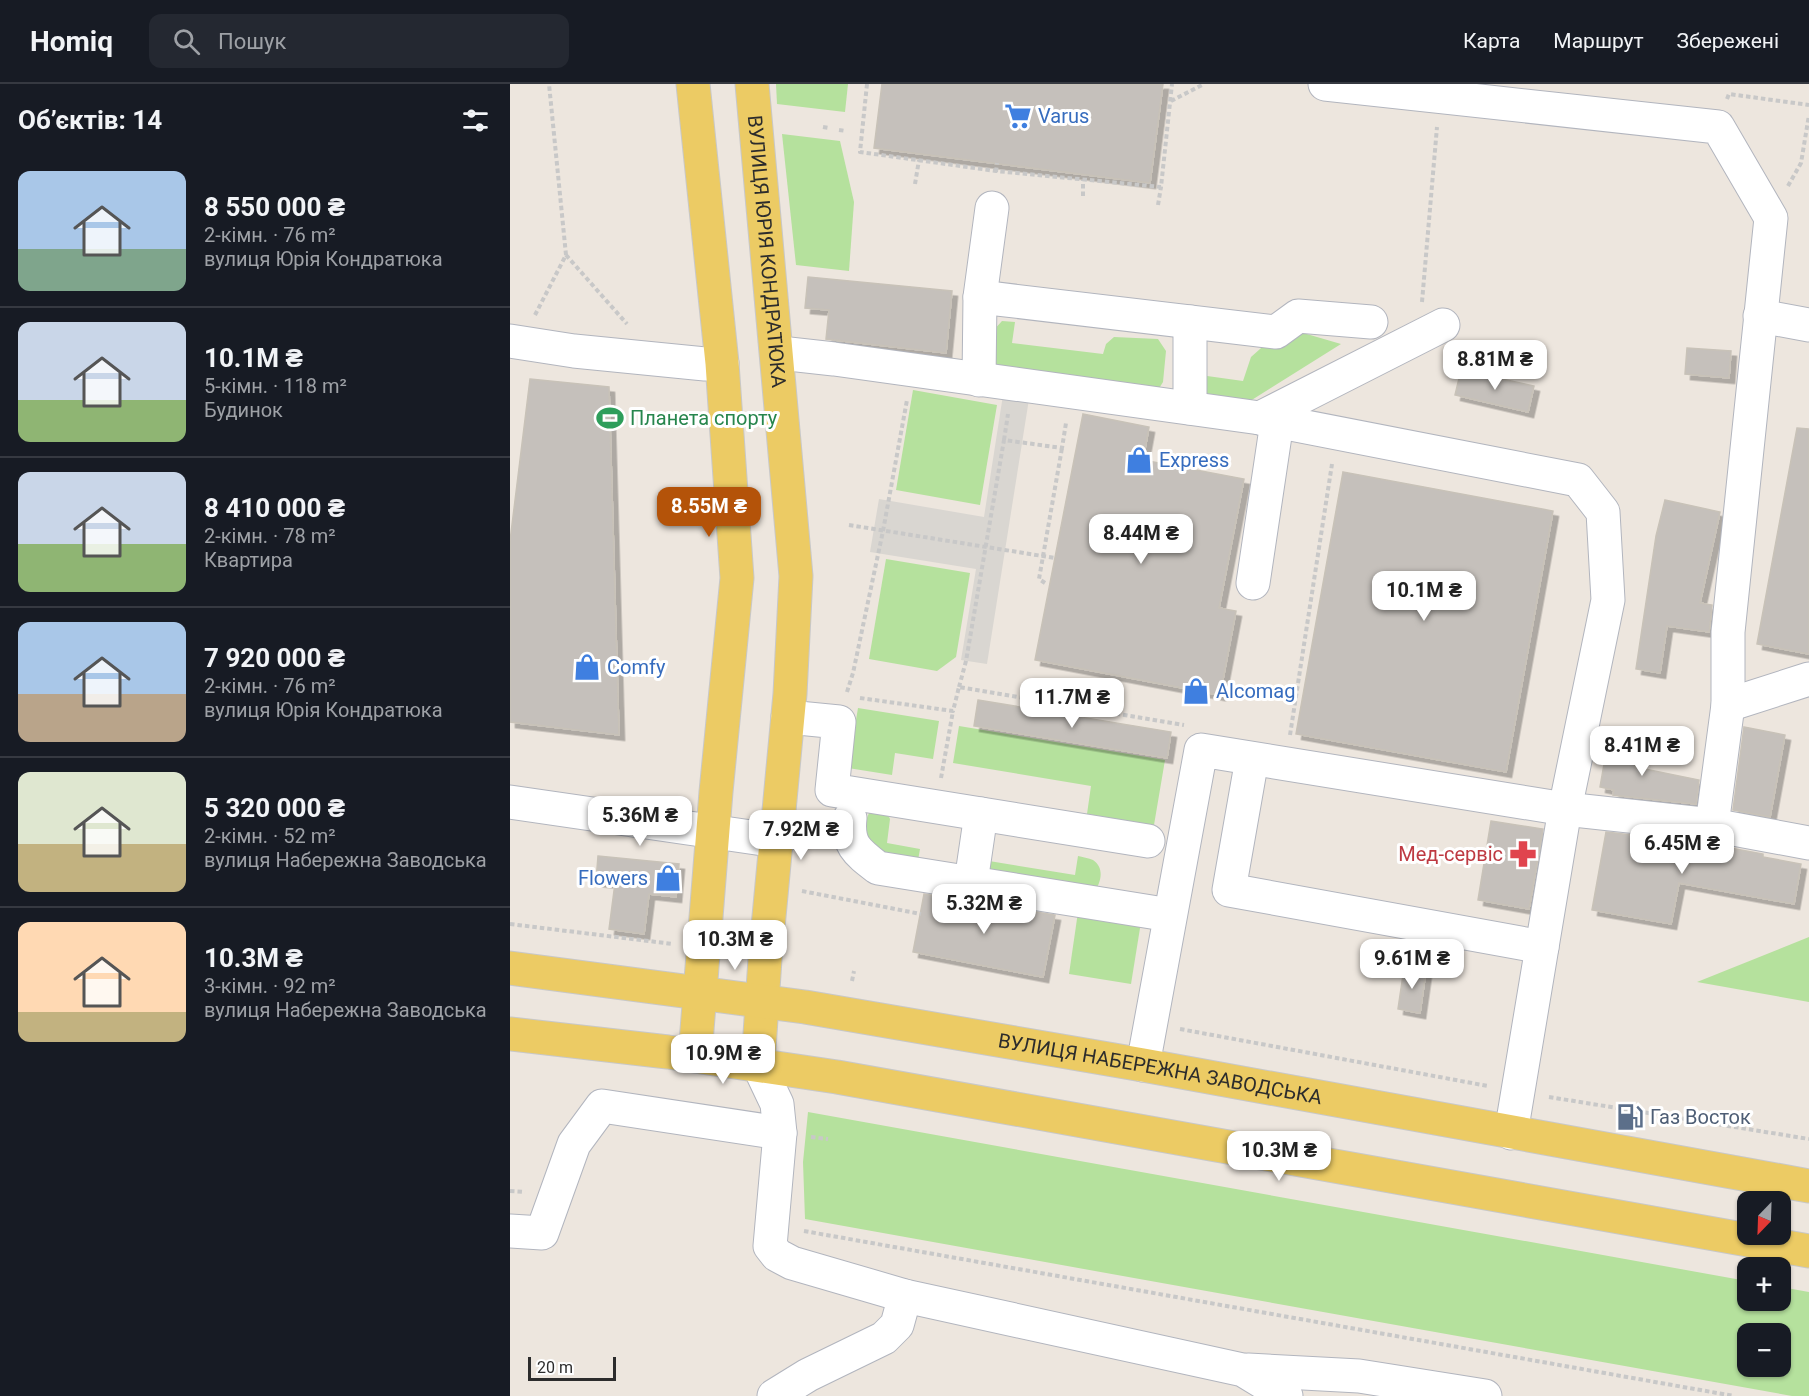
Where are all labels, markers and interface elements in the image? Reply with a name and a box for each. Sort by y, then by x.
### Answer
search box [149,14,569,68]
text: Homiq [30,25,113,58]
icon: search [170,25,203,58]
text: Пошук [218,29,286,54]
text: Карта [1463,29,1520,53]
text: Маршрут [1553,29,1644,53]
text: Збережені [1677,29,1779,53]
supermarket icon: Varus [1003,101,1033,131]
icon: filters [459,104,492,137]
place label: Varus [1038,104,1089,128]
text: Об’єктів: 14 [18,105,162,135]
street label: ВУЛИЦЯ ЮРІЯ КОНДРАТЮКА [743,114,791,389]
text: 8 550 000 ₴ [204,192,345,222]
icon: home [66,195,138,267]
text: 2-кімн. · 76 m² [204,223,336,247]
text: вулиця Юрія Кондратюка [204,247,443,271]
pin: 8.81M ₴ [1440,340,1550,391]
text: 10.1M ₴ [204,343,303,373]
icon: home [66,346,138,418]
text: 8.81M ₴ [1457,347,1533,371]
text: 5-кімн. · 118 m² [204,374,347,398]
text: Будинок [204,398,283,422]
sports icon: Планета спорту [595,403,625,433]
place label: Планета спорту [630,406,778,430]
shop icon: Express [1124,445,1154,475]
place label: Express [1159,448,1229,472]
pin: 8.55M ₴ [654,487,764,538]
text: 8 410 000 ₴ [204,493,345,523]
text: 8.55M ₴ [671,494,747,518]
icon: home [66,496,138,568]
pin: 8.44M ₴ [1086,514,1196,565]
text: 8.44M ₴ [1103,521,1179,545]
text: 2-кімн. · 78 m² [204,524,336,548]
text: Квартира [204,548,293,572]
pin: 10.1M ₴ [1369,571,1479,622]
text: 10.1M ₴ [1386,578,1462,602]
text: 7 920 000 ₴ [204,643,345,673]
icon: home [66,646,138,718]
shop icon: Comfy [572,652,602,682]
place label: Comfy [607,655,666,679]
text: 2-кімн. · 76 m² [204,674,336,698]
shop icon: Alcomag [1181,676,1211,706]
pin: 11.7M ₴ [1017,678,1127,729]
place label: Alcomag [1216,679,1295,703]
text: 11.7M ₴ [1034,685,1110,709]
text: вулиця Юрія Кондратюка [204,698,443,722]
pin: 8.41M ₴ [1587,726,1697,777]
text: 8.41M ₴ [1604,733,1680,757]
text: 5 320 000 ₴ [204,793,345,823]
icon: home [66,796,138,868]
pin: 5.36M ₴ [585,796,695,847]
text: 5.36M ₴ [602,803,678,827]
pin: 7.92M ₴ [746,810,856,861]
text: 7.92M ₴ [763,817,839,841]
text: 2-кімн. · 52 m² [204,824,336,848]
pin: 6.45M ₴ [1627,824,1737,875]
text: 6.45M ₴ [1644,831,1720,855]
pharmacy icon: Мед-сервіс [1508,839,1538,869]
place label: Мед-сервіс [1398,842,1503,866]
text: вулиця Набережна Заводська [204,848,487,872]
shop icon: Flowers [653,863,683,893]
place label: Flowers [578,866,648,890]
pin: 5.32M ₴ [929,884,1039,935]
text: 5.32M ₴ [946,891,1022,915]
pin: 10.3M ₴ [680,920,790,971]
text: 10.3M ₴ [697,927,773,951]
pin: 9.61M ₴ [1357,939,1467,990]
text: 10.3M ₴ [204,943,303,973]
icon: home [66,946,138,1018]
text: 9.61M ₴ [1374,946,1450,970]
text: 3-кімн. · 92 m² [204,974,336,998]
text: вулиця Набережна Заводська [204,998,487,1022]
street label: ВУЛИЦЯ НАБЕРЕЖНА ЗАВОДСЬКА [996,1028,1324,1109]
pin: 10.9M ₴ [668,1034,778,1085]
text: 10.9M ₴ [685,1041,761,1065]
fuel station icon: Газ Восток [1615,1102,1645,1132]
place label: Газ Восток [1650,1105,1751,1129]
pin: 10.3M ₴ [1224,1131,1334,1182]
text: 10.3M ₴ [1241,1138,1317,1162]
north arrow [1737,1191,1791,1245]
map controls [1737,1191,1791,1377]
button: + [1737,1257,1791,1311]
button: − [1737,1323,1791,1377]
scale bar [528,1354,616,1382]
text: 20 m [537,1358,573,1377]

